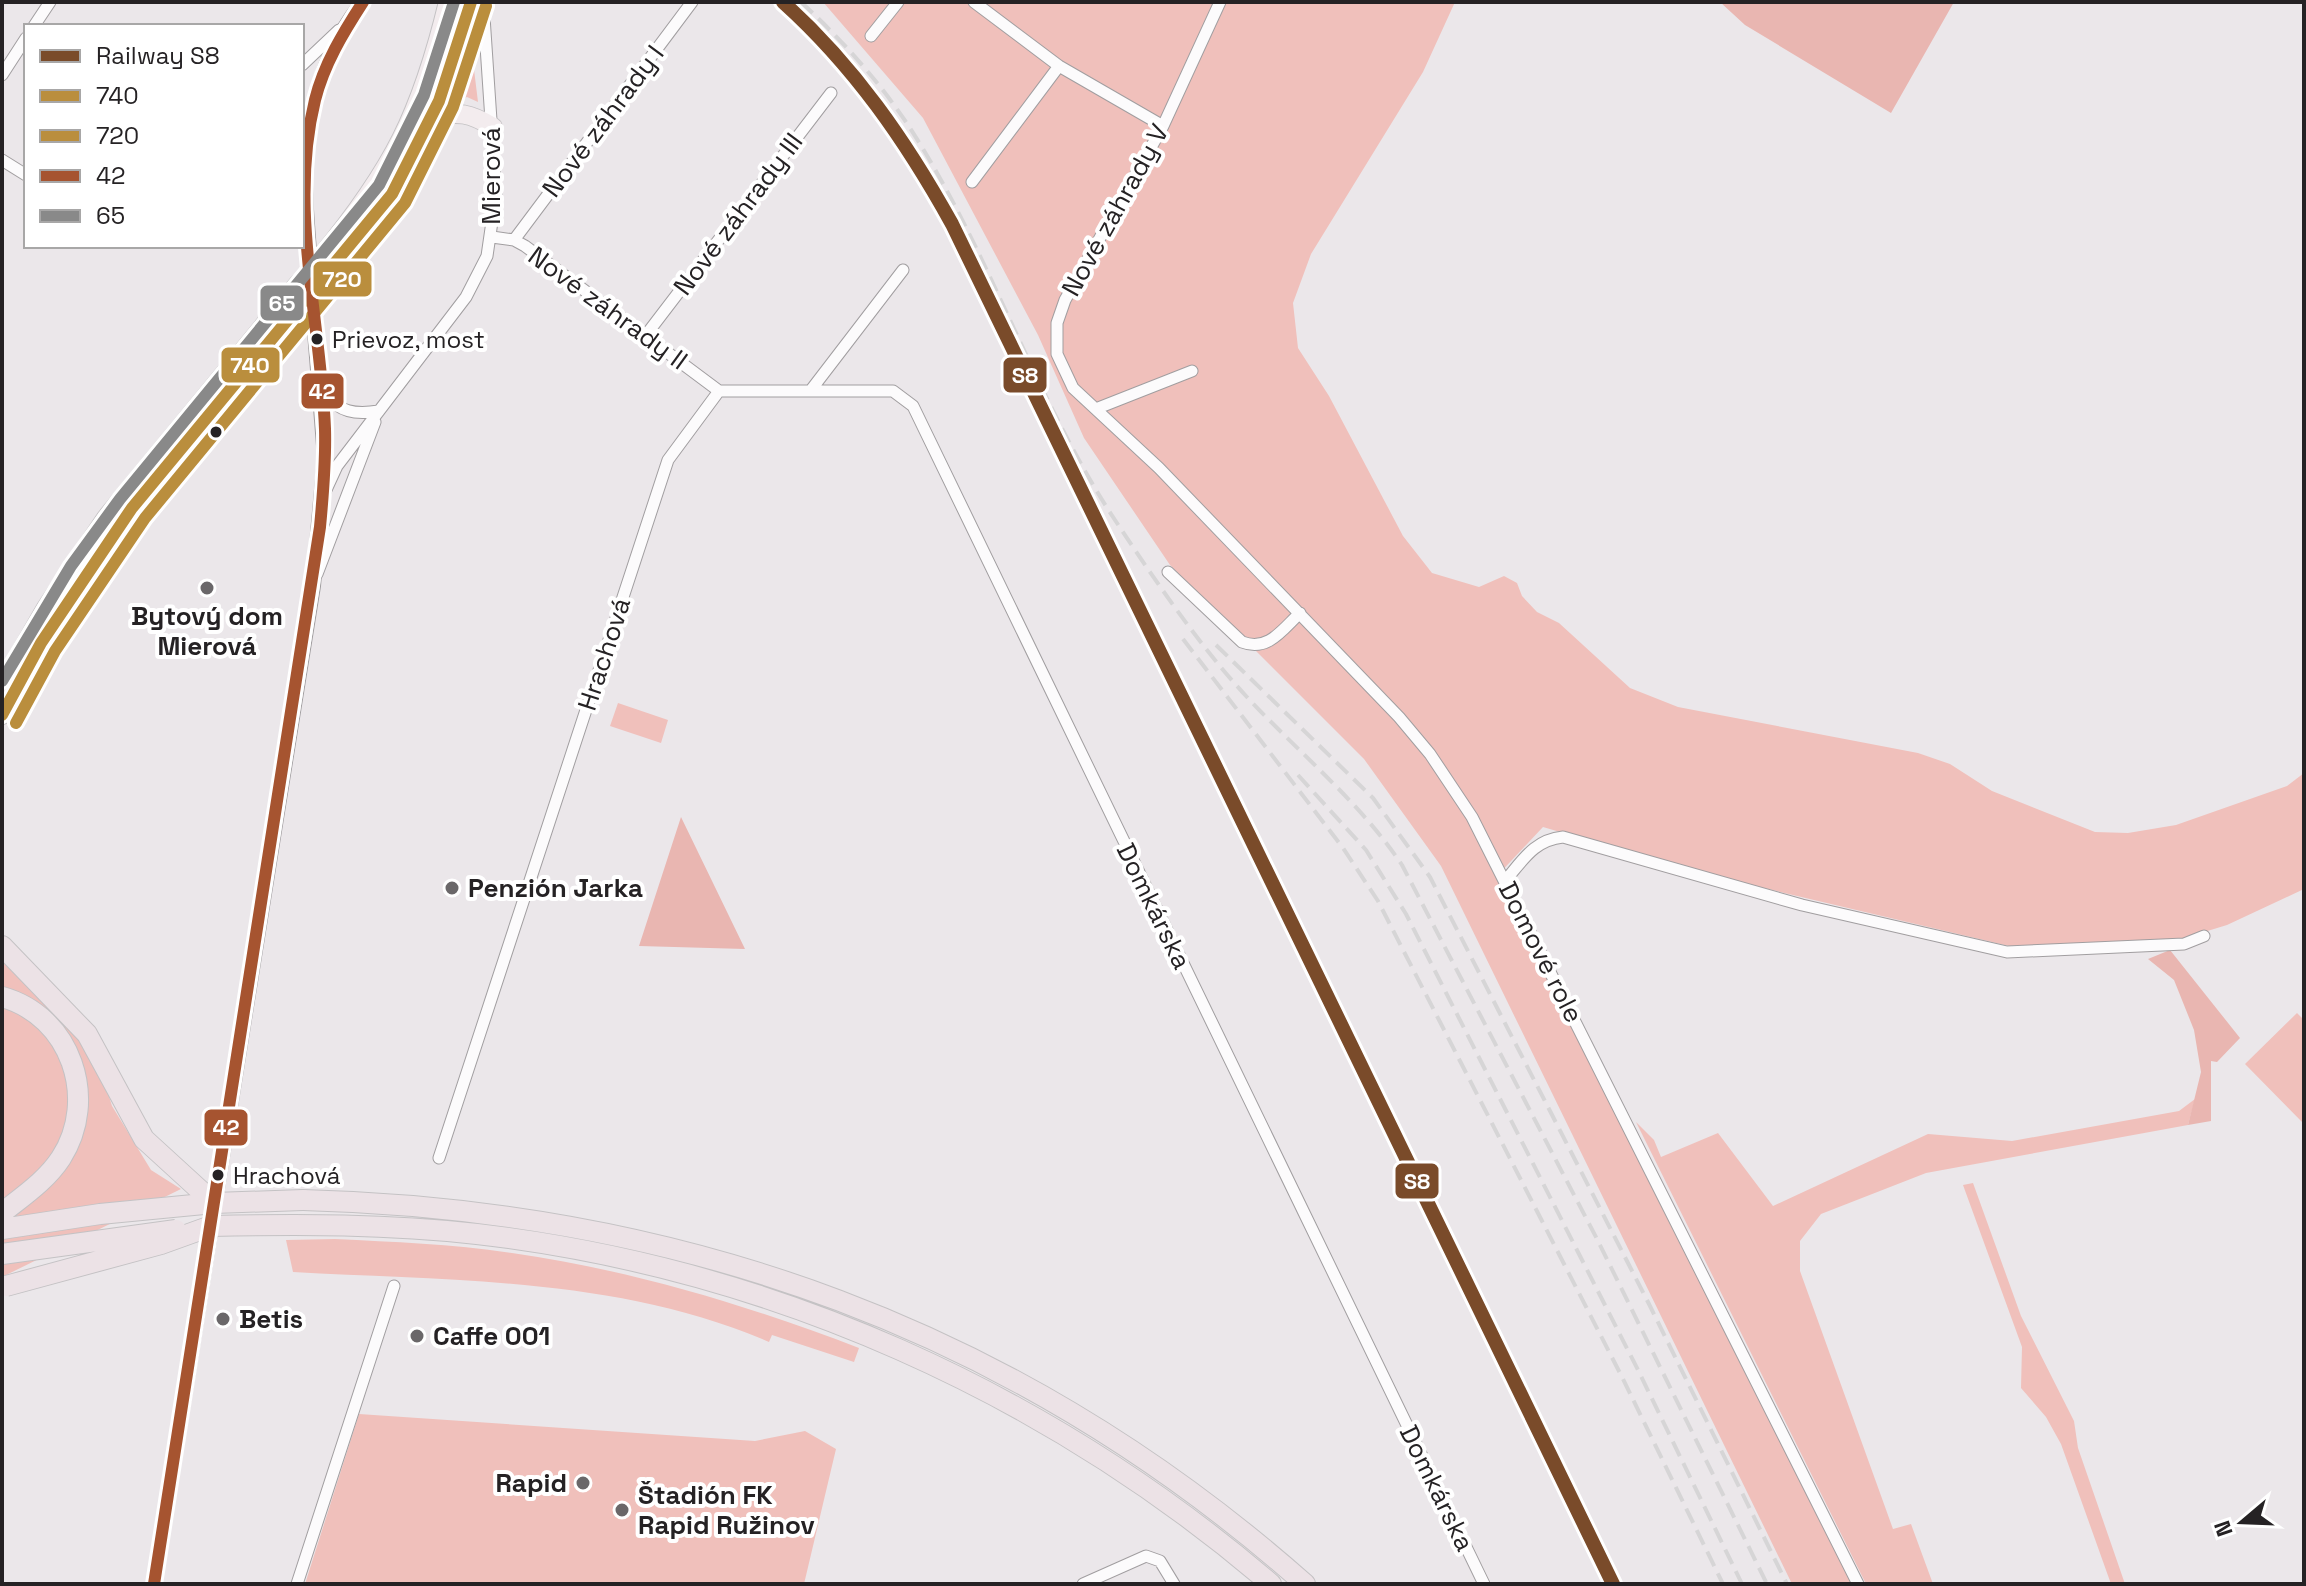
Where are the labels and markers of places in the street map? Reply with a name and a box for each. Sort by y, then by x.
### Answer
place label: Prievoz, most [332,324,485,355]
marker: Prievoz, most [309,331,325,347]
unlabelled marker [208,424,224,440]
marker: Bytový dom Mierová [198,579,216,597]
place label: Bytový dom Mierová [131,599,283,663]
place label: Penzión Jarka [468,871,643,905]
marker: Penzión Jarka [443,879,461,897]
place label: Hrachová [233,1160,341,1191]
marker: Hrachová [210,1167,226,1183]
place label: Betis [239,1302,303,1336]
marker: Betis [214,1310,232,1328]
place label: Caffe 001 [433,1319,550,1353]
marker: Caffe 001 [408,1327,426,1345]
place label: Rapid [495,1466,567,1500]
marker: Rapid [574,1474,592,1492]
place label: Štadión FK Rapid Ružinov [638,1478,815,1542]
marker: Štadión FK Rapid Ružinov [613,1501,631,1519]

